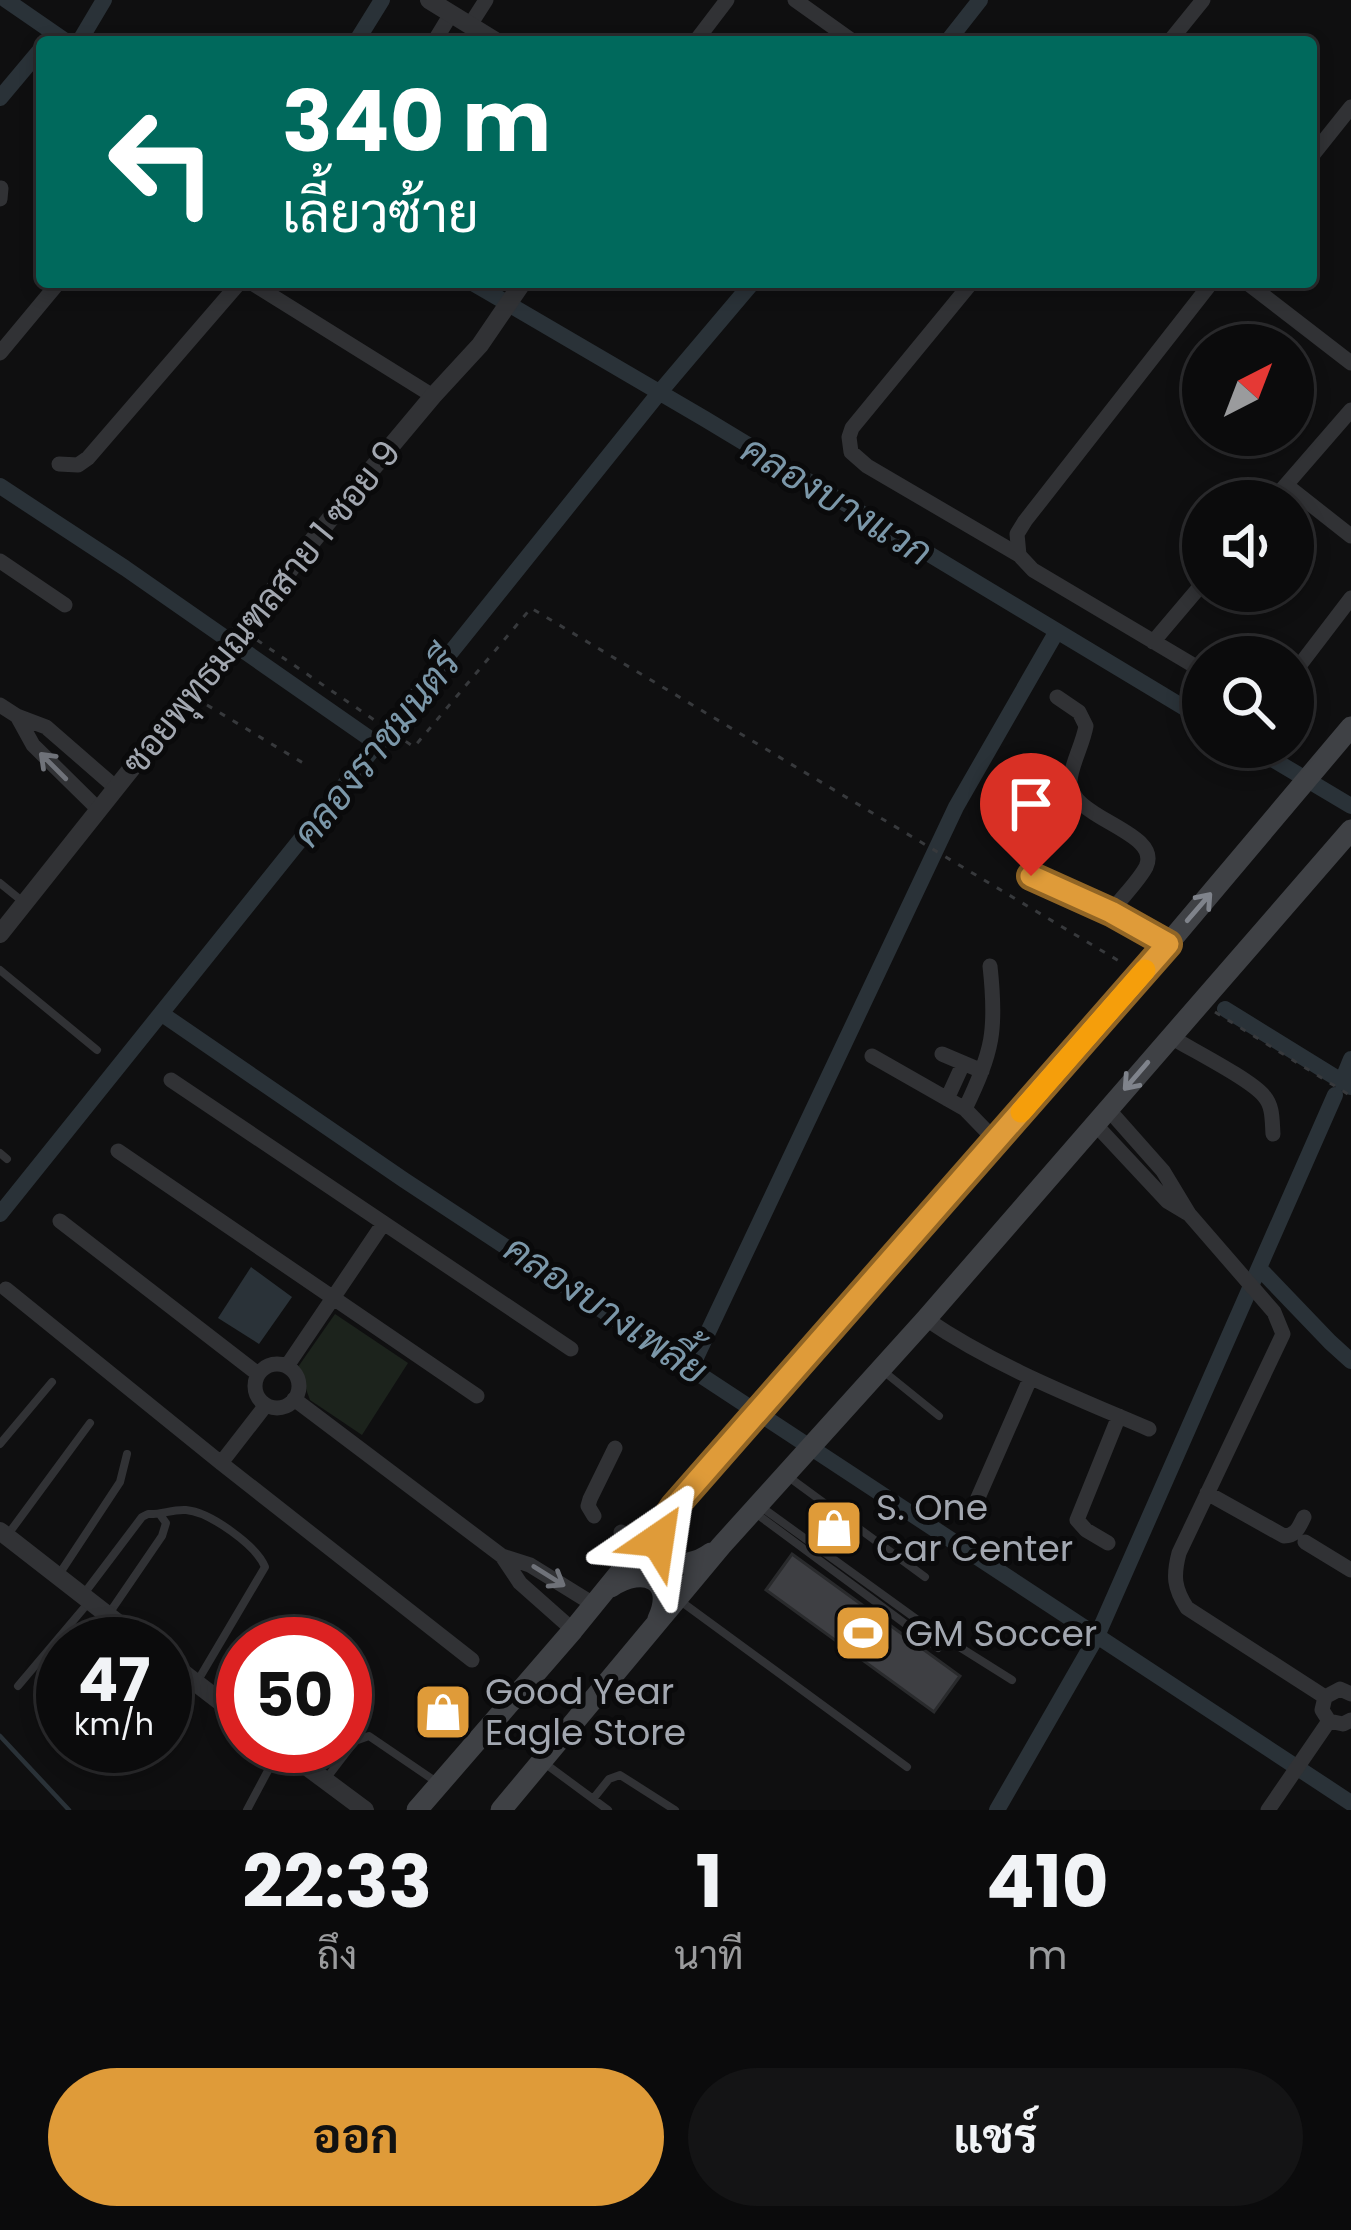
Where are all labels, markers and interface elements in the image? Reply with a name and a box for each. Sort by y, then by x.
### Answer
text: 340 m [282,63,551,180]
icon: left [84,84,240,240]
text: เลี้ยวซ้าย [282,175,479,251]
north arrow [1182,324,1314,456]
map controls [1182,324,1314,768]
water label: คลองบางแวก [731,422,942,579]
street label: ซอยพุทธมณฑลสาย 1 ซอย 9 [110,429,412,785]
button: sound [1182,480,1314,612]
water label: คลองราชมนตรี [280,636,474,859]
button: search [1182,636,1314,768]
one-way arrow [40,752,68,781]
pin [980,753,1082,876]
icon: arrive [998,771,1064,837]
one-way arrow [1185,892,1212,923]
one-way arrow [1123,1061,1150,1091]
water label: คลองบางเพลี้ย [494,1215,722,1398]
position arrow [595,1477,721,1603]
place label: S. One Car Center [876,1482,1073,1574]
shop icon: S. One Car Center [803,1497,865,1559]
one-way arrow [531,1564,565,1588]
sports icon: GM Soccer [832,1602,894,1664]
place label: GM Soccer [905,1608,1097,1659]
speed limit sign: 50 [216,1617,372,1773]
text: 47 [78,1638,150,1722]
place label: Good Year Eagle Store [485,1666,686,1758]
shop icon: Good Year Eagle Store [412,1681,474,1743]
text: km/h [74,1703,154,1746]
text: 22:33 [242,1831,432,1932]
text: 1 [695,1831,723,1932]
text: 410 [986,1831,1109,1932]
text: ถึง [317,1928,357,1983]
text: นาที [674,1928,744,1983]
text: m [1027,1928,1067,1983]
button: ออก [48,2068,664,2206]
button: แชร์ [688,2068,1303,2206]

